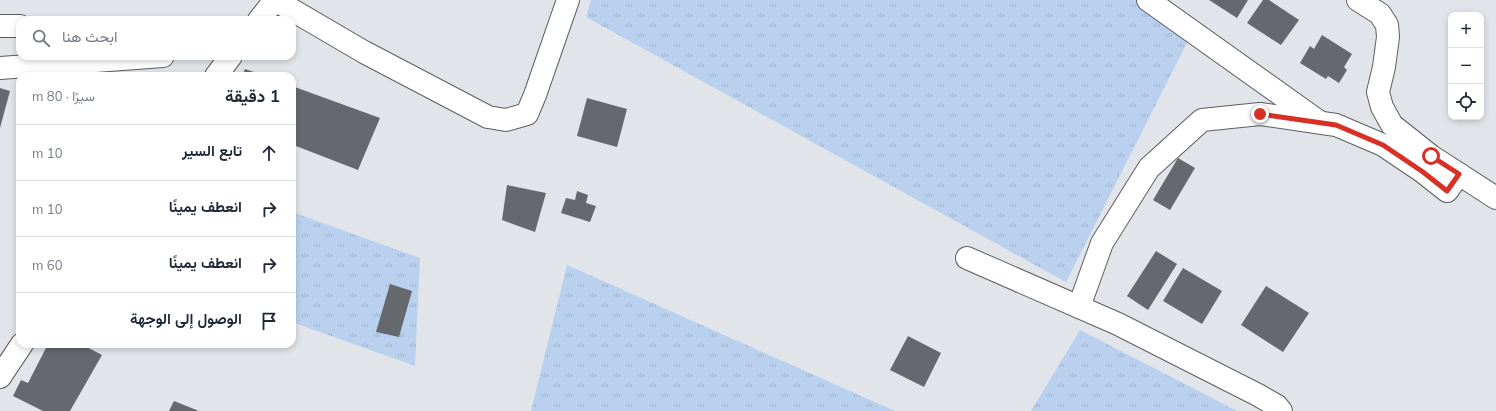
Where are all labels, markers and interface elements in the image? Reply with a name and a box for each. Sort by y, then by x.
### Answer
map controls [1448,12,1484,120]
button: + [1448,12,1484,48]
search box [16,16,296,60]
icon: search [30,27,52,49]
text: ابحث هنا [62,27,117,46]
button: − [1448,48,1484,84]
button: locate [1448,84,1484,120]
text: 1 دقيقة [225,85,280,106]
text: سيرًا · 80 m [32,88,95,104]
route end [1251,105,1269,123]
text: تابع السير [182,141,242,160]
icon: ahead [258,142,280,164]
text: 10 m [32,145,62,161]
route start [1422,147,1440,165]
text: انعطف يمينًا [169,197,242,216]
icon: right [258,198,280,220]
text: 10 m [32,201,62,217]
text: انعطف يمينًا [169,253,242,272]
icon: right [258,254,280,276]
text: 60 m [32,257,62,273]
text: الوصول إلى الوجهة [130,309,242,328]
icon: arrive [258,310,280,332]

